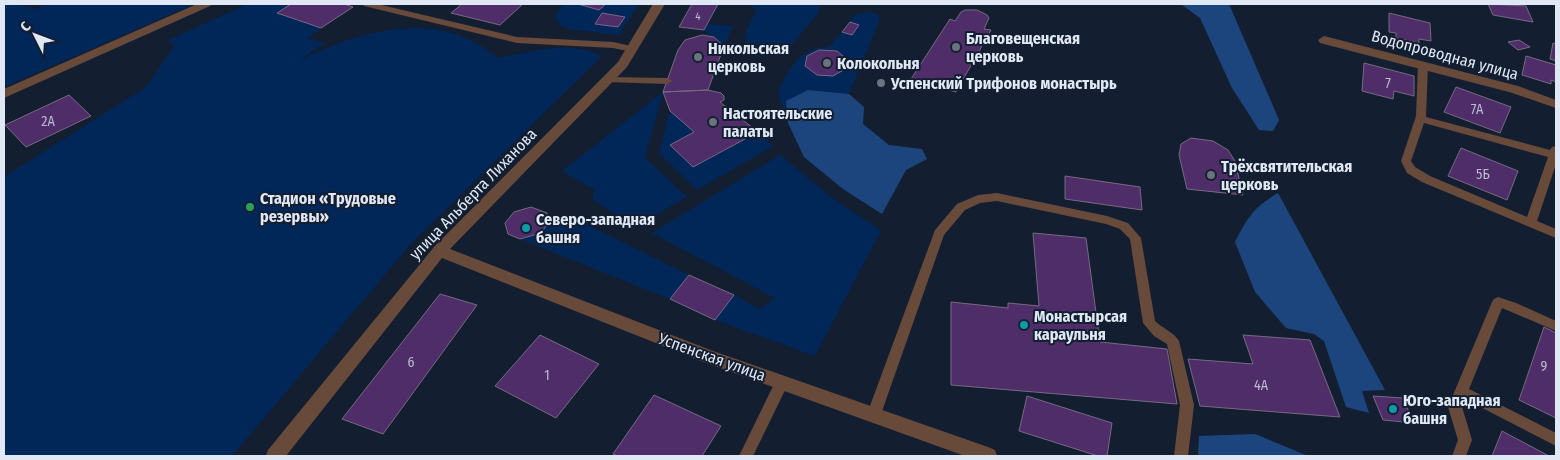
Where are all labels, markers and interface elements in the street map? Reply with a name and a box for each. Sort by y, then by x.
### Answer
north arrow [10,10,60,60]
house number: 4 [695,10,701,23]
text: С [17,18,35,35]
street label: Водопроводная улица [1369,26,1521,84]
place label: Благовещенская церковь [966,29,1080,66]
place label: Никольская церковь [708,39,789,76]
marker: Благовещенская церковь [950,41,962,53]
marker: Никольская церковь [692,51,704,63]
place label: Колокольня [837,54,920,73]
marker: Колокольня [821,57,833,69]
place label: Успенский Трифонов монастырь [890,74,1117,93]
house number: 7 [1385,75,1391,92]
marker: Успенский Трифонов монастырь [875,77,887,89]
house number: 7А [1471,101,1484,118]
place label: Настоятельские палаты [723,104,832,141]
house number: 2А [41,113,55,130]
marker: Настоятельские палаты [707,116,719,128]
street label: улица Альберта Лиханова [405,124,541,264]
place label: Трёхсвятительская церковь [1221,157,1352,194]
house number: 5Б [1476,166,1490,183]
marker: Трёхсвятительская церковь [1205,169,1217,181]
place label: Стадион «Трудовые резервы» [260,189,396,226]
marker: Стадион «Трудовые резервы» [244,201,256,213]
place label: Северо-западная башня [536,210,655,247]
marker: Северо-западная башня [520,222,532,234]
place label: Монастырсая караульня [1034,307,1127,344]
marker: Монастырсая караульня [1018,319,1030,331]
street label: Успенская улица [655,328,768,385]
house number: 6 [408,354,415,371]
house number: 9 [1541,358,1548,375]
house number: 1 [544,367,550,384]
house number: 4А [1254,377,1269,394]
place label: Юго-западная башня [1403,391,1501,428]
marker: Юго-западная башня [1387,403,1399,415]

